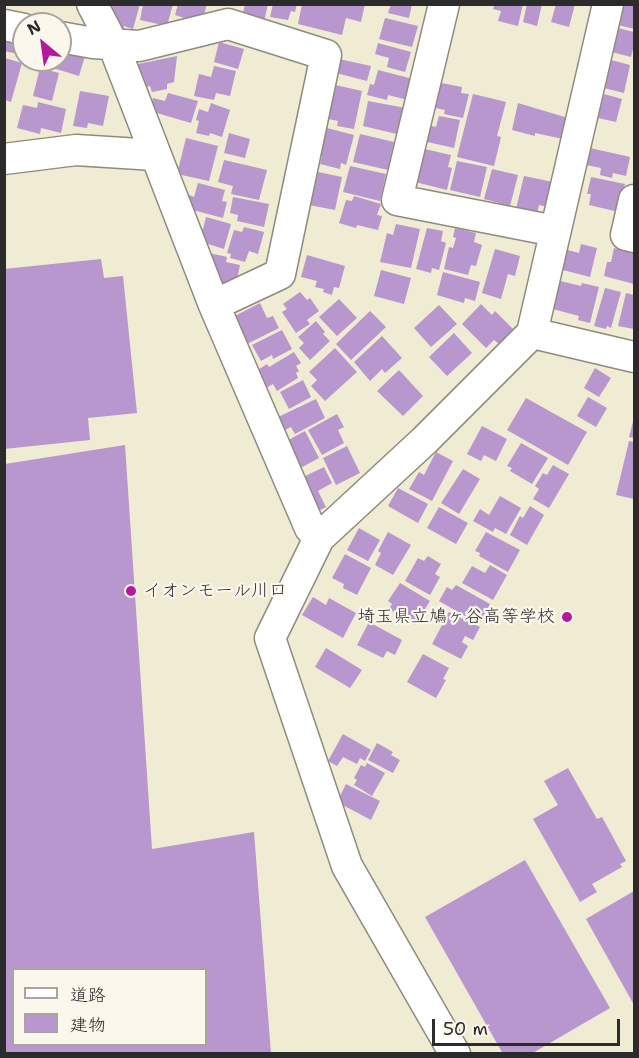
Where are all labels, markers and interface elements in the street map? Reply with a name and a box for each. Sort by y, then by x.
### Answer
north arrow [12,12,72,72]
text: N [23,15,45,40]
place label: イオンモール川口 [143,580,287,602]
marker: イオンモール川口 [124,584,138,598]
place label: 埼玉県立鳩ヶ谷高等学校 [357,606,555,628]
marker: 埼玉県立鳩ヶ谷高等学校 [560,610,574,624]
legend [12,968,207,1046]
text: 道路 [70,983,106,1007]
scale bar [435,1007,622,1045]
text: 建物 [70,1013,106,1037]
text: 50 m [443,1017,488,1041]

